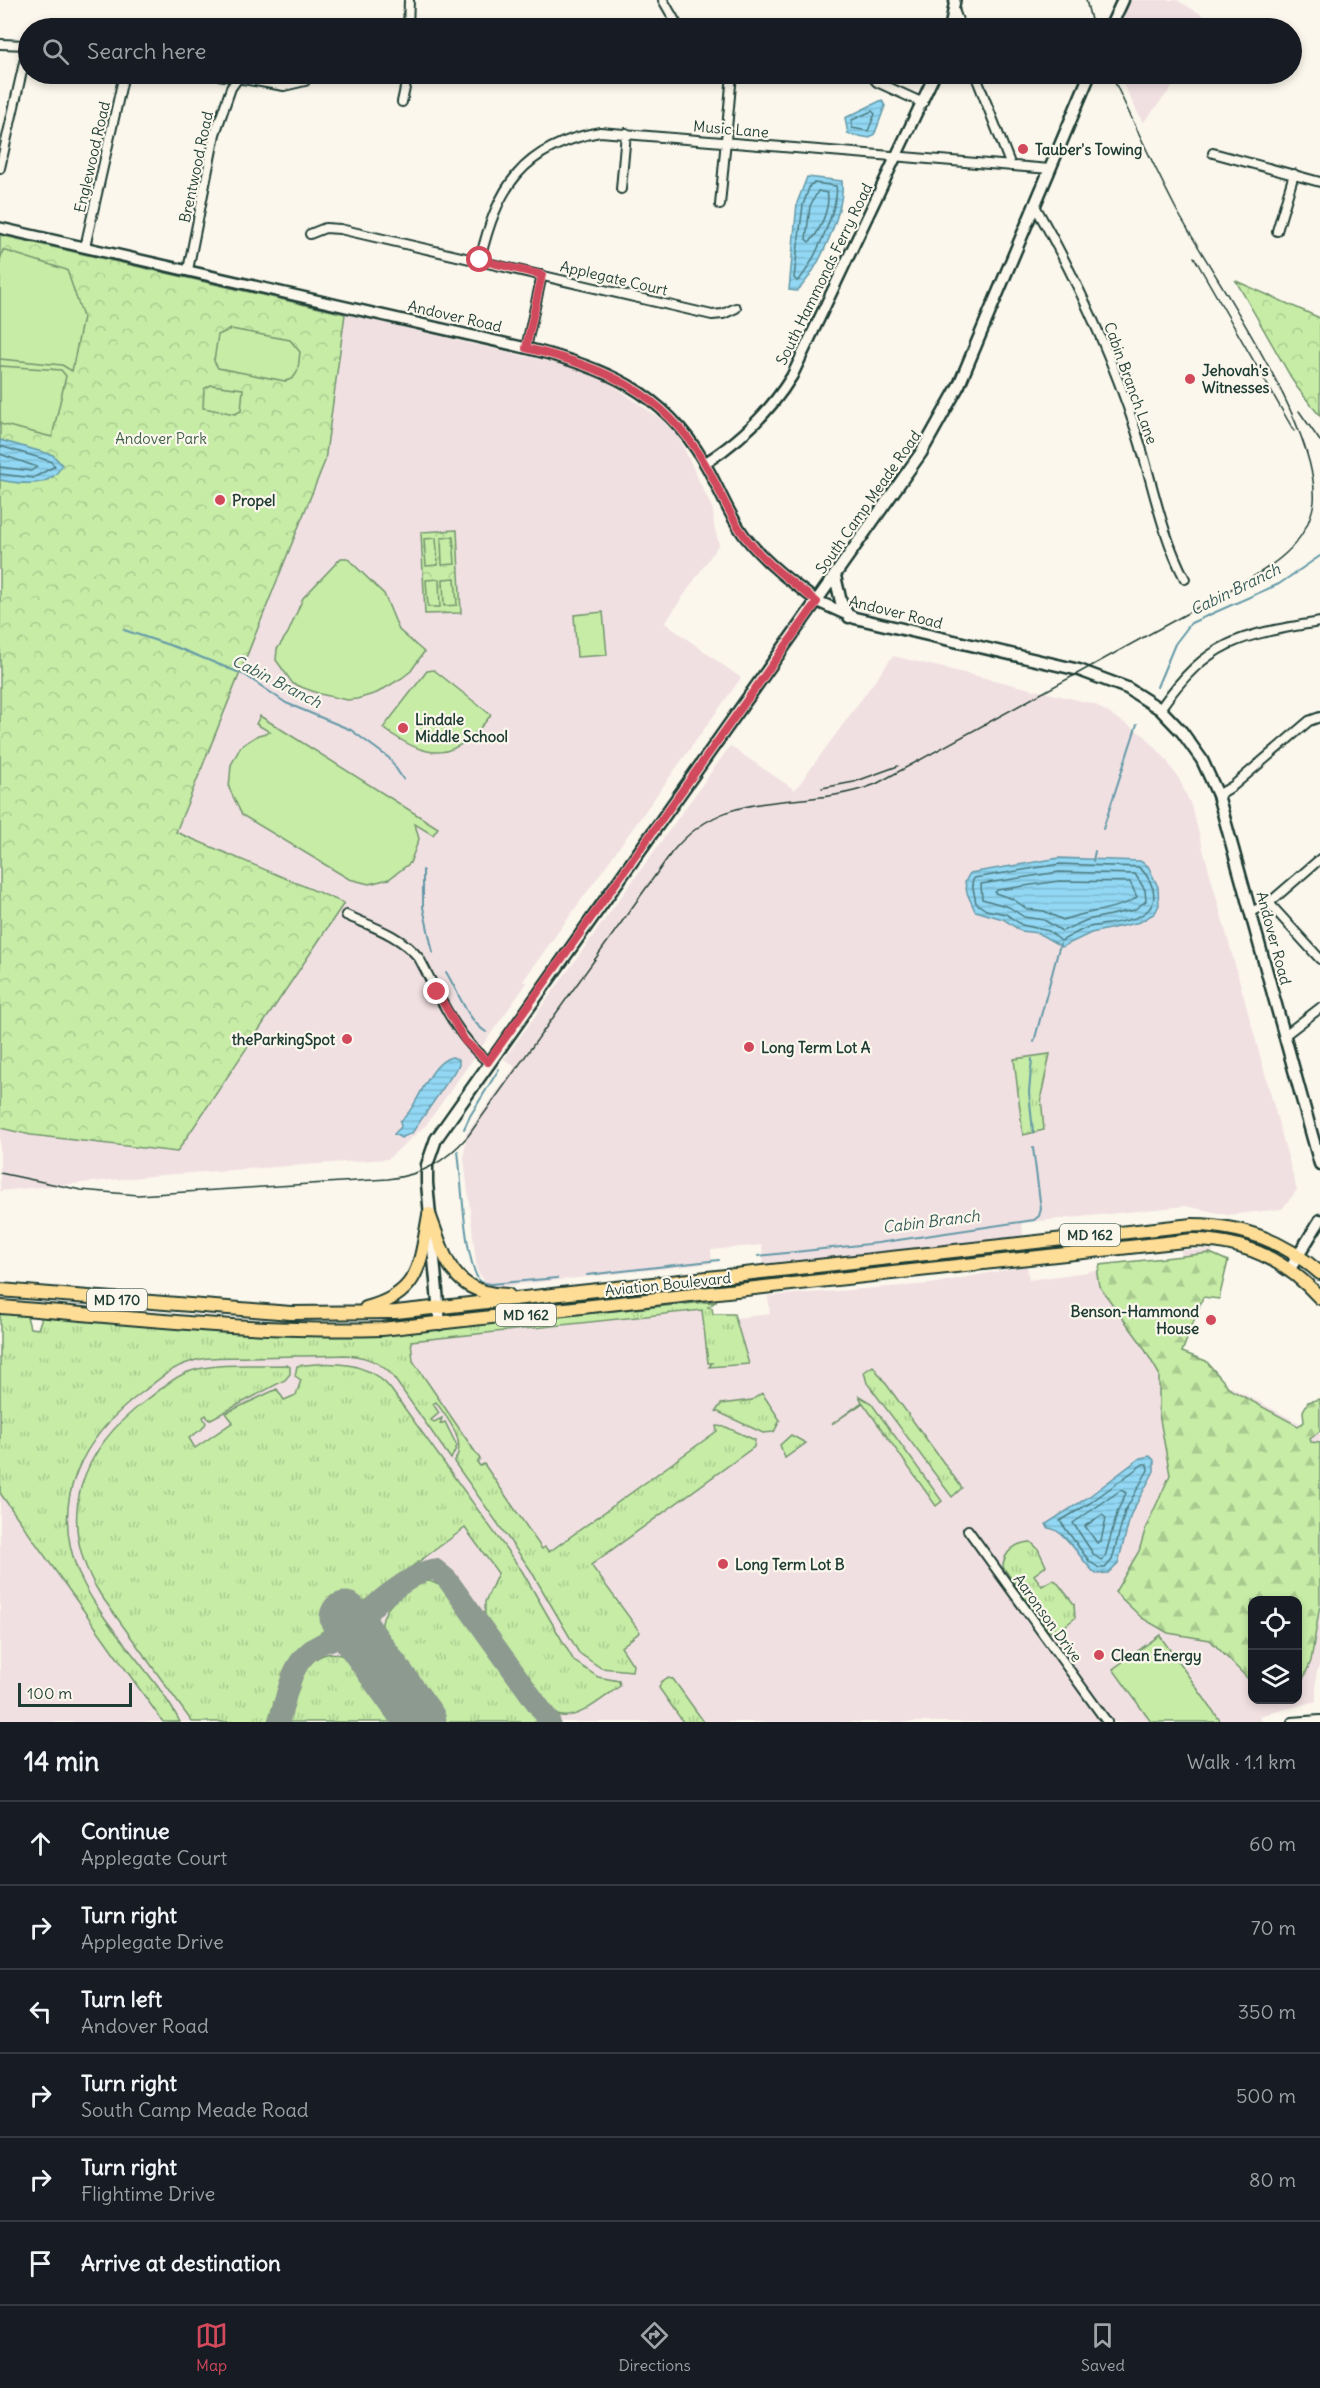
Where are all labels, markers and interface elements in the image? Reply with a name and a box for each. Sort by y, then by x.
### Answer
search box [18,18,1302,84]
icon: search [39,35,72,68]
text: Search here [87,37,206,65]
street label: Englewood Road [70,99,114,214]
street label: Brentwood Road [175,109,217,224]
street label: Music Lane [693,116,769,142]
place label: Tauber's Towing [1035,140,1142,160]
marker: Tauber's Towing [1016,142,1030,156]
street label: South Hammonds Ferry Road [772,180,876,368]
route start [466,246,492,272]
street label: Applegate Court [558,256,670,300]
street label: Andover Road [406,296,504,336]
street label: Cabin Branch Lane [1100,319,1162,447]
place label: Jehovah's Witnesses [1202,361,1270,397]
marker: Jehovah's Witnesses [1183,372,1197,386]
street label: South Camp Meade Road [811,427,925,577]
park label: Andover Park [115,429,207,448]
place label: Propel [232,491,275,511]
marker: Propel [213,493,227,507]
water label: Cabin Branch [1187,558,1284,619]
street label: Andover Road [847,591,945,633]
water label: Cabin Branch [229,650,326,712]
place label: Lindale Middle School [415,710,508,746]
marker: Lindale Middle School [396,721,410,735]
street label: Andover Road [1252,889,1296,987]
route end [423,978,449,1004]
place label: theParkingSpot [232,1030,336,1050]
marker: theParkingSpot [340,1032,354,1046]
place label: Long Term Lot A [761,1038,871,1058]
marker: Long Term Lot A [742,1040,756,1054]
water label: Cabin Branch [881,1205,981,1237]
road number: MD 162 [1060,1224,1120,1246]
street label: Aviation Boulevard [604,1268,732,1300]
road number: MD 170 [87,1289,147,1311]
place label: Benson-Hammond House [1071,1302,1199,1338]
road number: MD 162 [496,1304,556,1326]
marker: Benson-Hammond House [1204,1313,1218,1327]
place label: Long Term Lot B [735,1555,845,1575]
marker: Long Term Lot B [716,1557,730,1571]
street label: Aaronson Drive [1010,1570,1086,1666]
map controls [1248,1596,1302,1704]
button: locate [1248,1596,1302,1650]
place label: Clean Energy [1111,1646,1201,1666]
marker: Clean Energy [1092,1648,1106,1662]
button: layers [1248,1650,1302,1704]
scale bar [18,1680,132,1708]
text: 100 m [27,1683,72,1703]
text: 14 min [24,1745,99,1778]
text: Walk · 1.1 km [1187,1749,1296,1774]
text: Continue [81,1817,170,1845]
icon: ahead [24,1827,57,1860]
text: 60 m [1249,1831,1296,1856]
text: Applegate Court [81,1845,227,1870]
text: Turn right [81,1901,177,1929]
icon: right [24,1911,57,1944]
text: 70 m [1251,1915,1296,1940]
text: Applegate Drive [81,1929,224,1954]
text: Turn left [81,1985,162,2013]
icon: left [24,1995,57,2028]
text: 350 m [1238,1999,1296,2024]
text: Andover Road [81,2013,209,2038]
text: Turn right [81,2069,177,2097]
icon: right [24,2079,57,2112]
text: 500 m [1236,2083,1296,2108]
text: South Camp Meade Road [81,2097,309,2122]
text: Turn right [81,2153,177,2181]
icon: right [24,2163,57,2196]
text: 80 m [1249,2167,1296,2192]
text: Flightime Drive [81,2181,215,2206]
icon: arrive [24,2247,57,2280]
text: Arrive at destination [81,2249,281,2277]
tab: Map [195,2319,228,2375]
tab: Directions [618,2319,691,2375]
tab: Saved [1081,2319,1125,2375]

